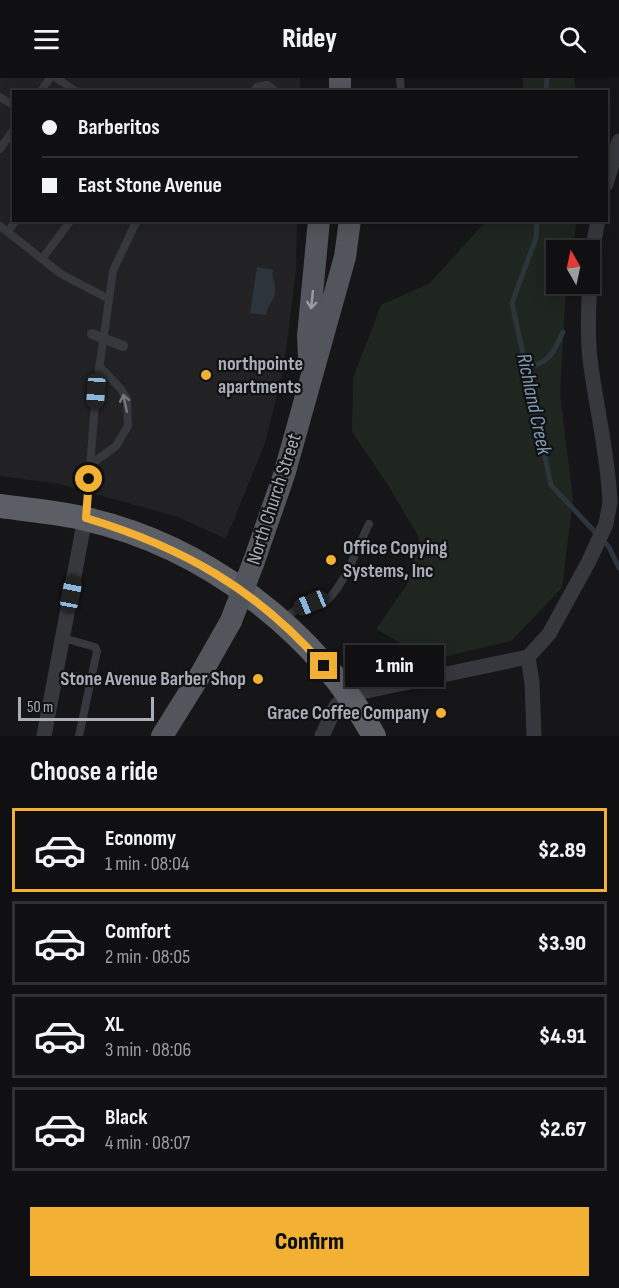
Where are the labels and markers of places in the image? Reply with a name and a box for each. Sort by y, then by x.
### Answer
place label: northpointe apartments [218,352,303,399]
marker: northpointe apartments [199,368,213,382]
place label: Office Copying Systems, Inc [343,536,448,583]
marker: Office Copying Systems, Inc [324,553,338,567]
place label: Stone Avenue Barber Shop [60,667,246,691]
marker: Stone Avenue Barber Shop [251,672,265,686]
place label: Grace Coffee Company [267,701,430,725]
marker: Grace Coffee Company [434,706,448,720]

